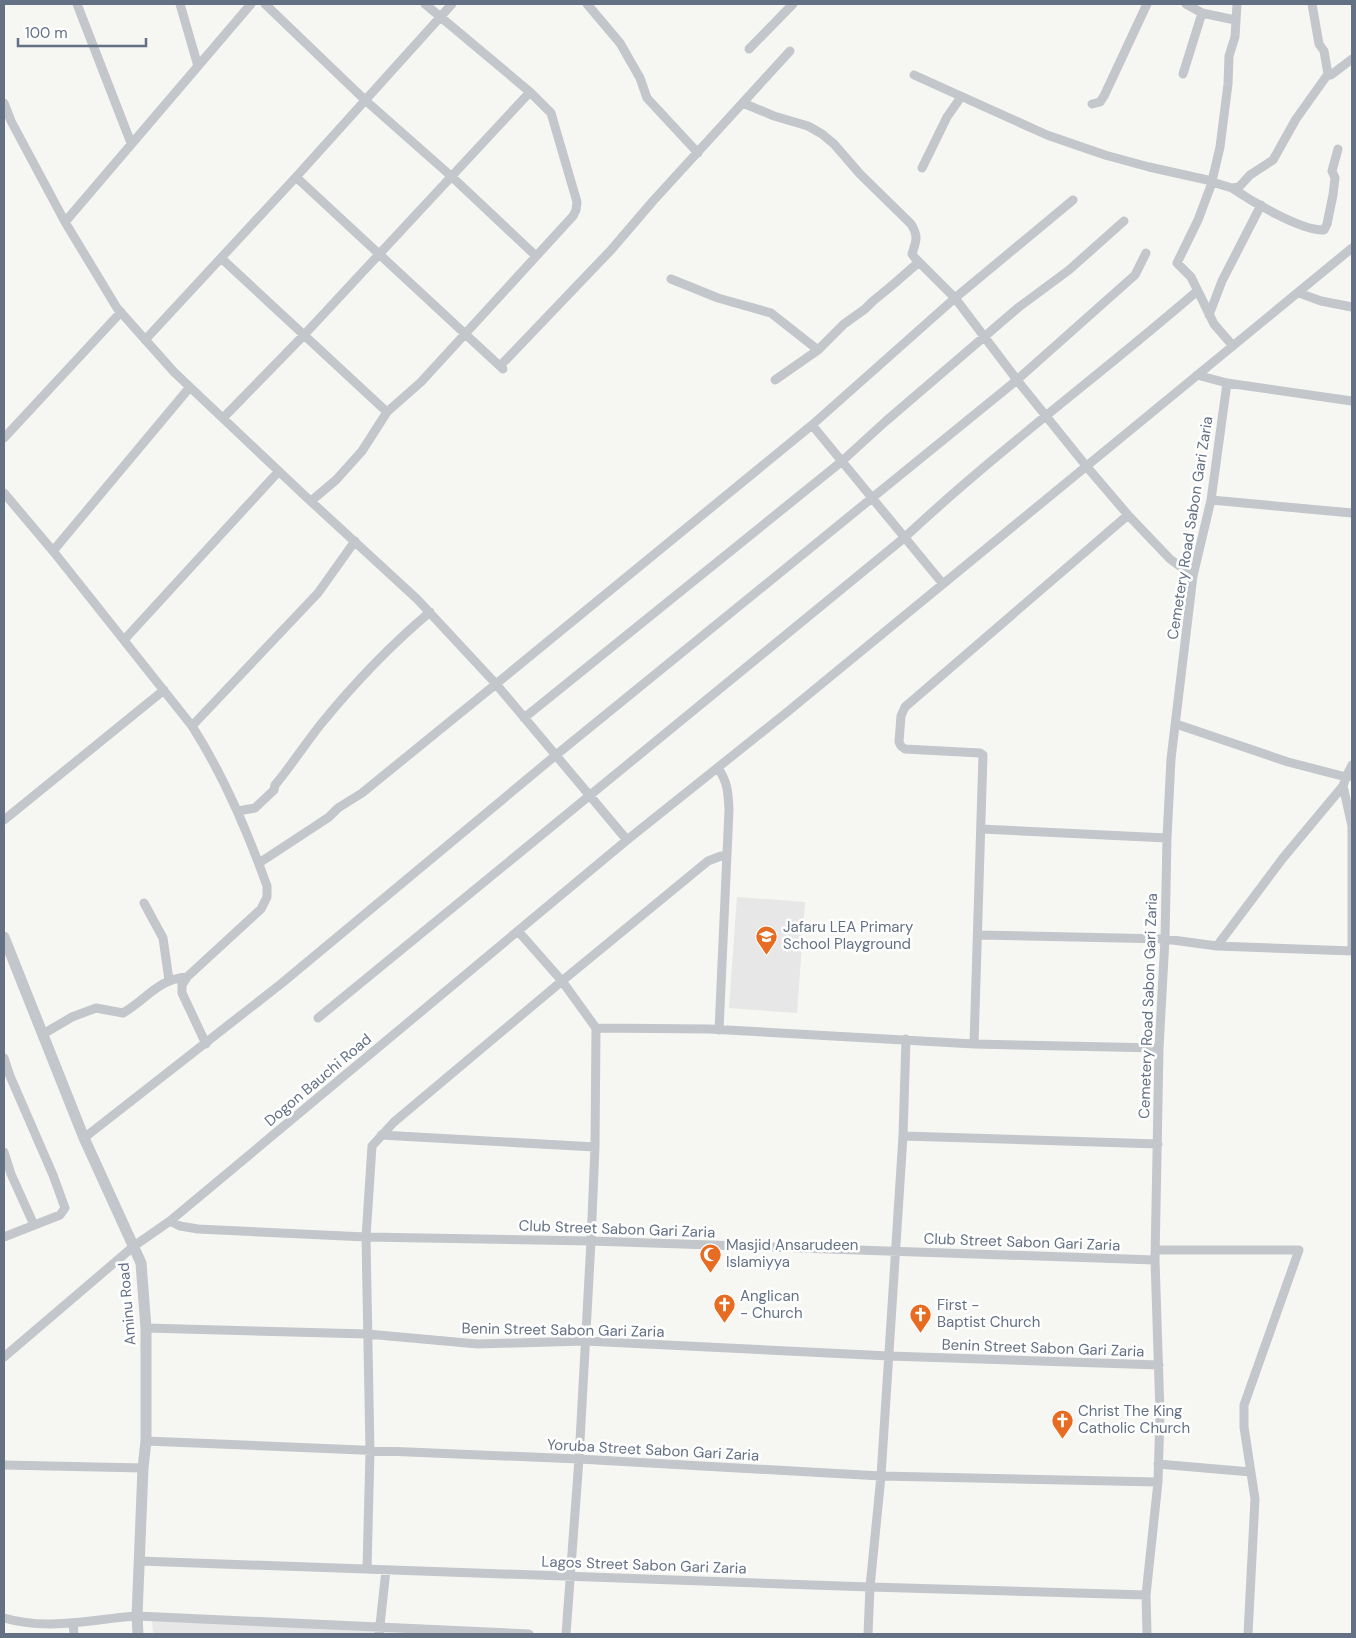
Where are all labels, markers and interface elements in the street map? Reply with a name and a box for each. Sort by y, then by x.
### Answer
scale bar [18,15,145,47]
text: 100 m [25,23,68,43]
street label: Cemetery Road Sabon Gari Zaria [1162,415,1218,641]
street label: Cemetery Road Sabon Gari Zaria [1134,893,1162,1119]
place label: Jafaru LEA Primary School Playground [783,917,914,954]
school or university icon: Jafaru LEA Primary School Playground [755,924,779,955]
street label: Dogon Bauchi Road [260,1029,376,1131]
street label: Club Street Sabon Gari Zaria [518,1216,716,1242]
street label: Club Street Sabon Gari Zaria [923,1229,1121,1255]
place label: Masjid Ansarudeen Islamiyya [726,1235,858,1272]
mosque icon: Masjid Ansarudeen Islamiyya [698,1242,722,1273]
street label: Aminu Road [113,1262,141,1346]
place label: Anglican - Church [740,1286,803,1323]
church icon: Anglican - Church [712,1293,736,1324]
place label: First - Baptist Church [937,1295,1040,1332]
church icon: First - Baptist Church [909,1302,933,1333]
street label: Benin Street Sabon Gari Zaria [461,1318,665,1342]
street label: Benin Street Sabon Gari Zaria [941,1334,1145,1362]
place label: Christ The King Catholic Church [1078,1401,1190,1438]
church icon: Christ The King Catholic Church [1050,1408,1074,1439]
street label: Yoruba Street Sabon Gari Zaria [546,1434,760,1466]
street label: Lagos Street Sabon Gari Zaria [541,1551,747,1579]

